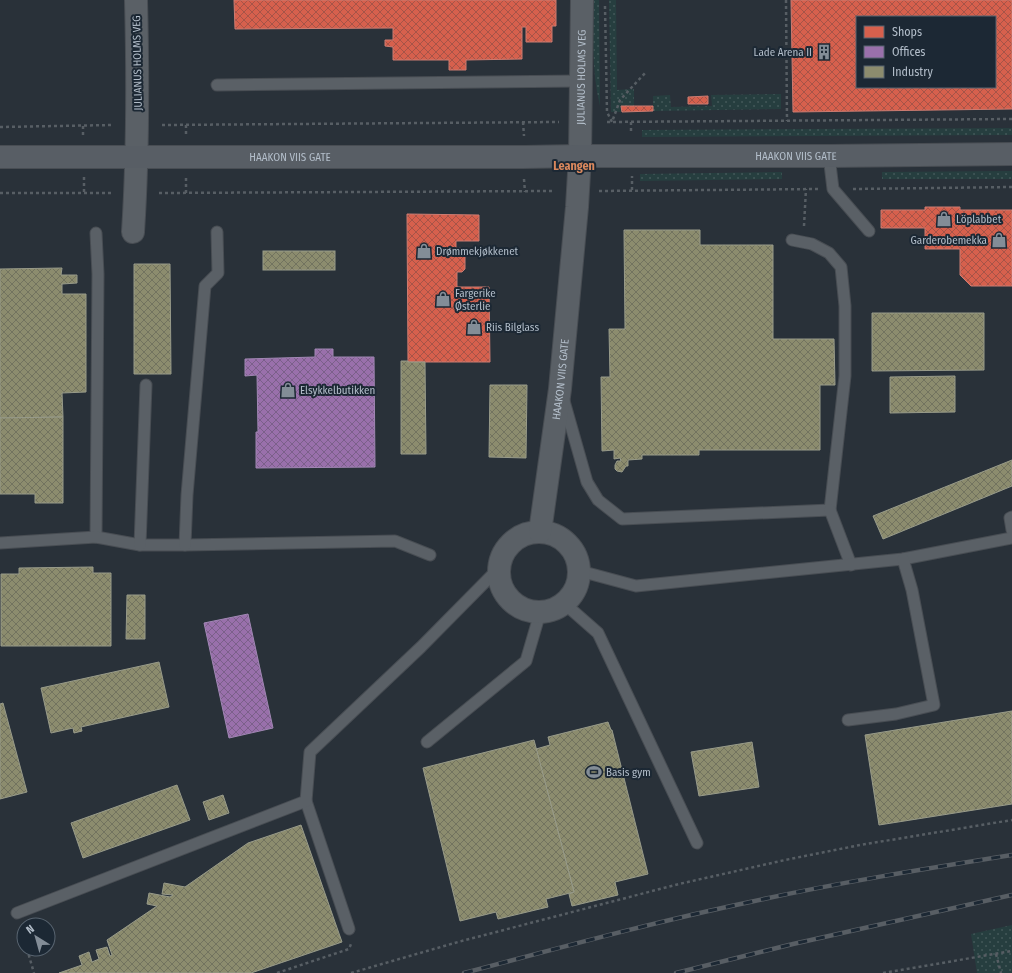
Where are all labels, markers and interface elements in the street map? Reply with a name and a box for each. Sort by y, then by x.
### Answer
street label: JULIANUS HOLMS VEG [130,15,145,111]
legend [856,16,996,88]
text: Shops [892,25,922,39]
street label: JULIANUS HOLMS VEG [574,30,589,125]
building icon: Lade Arena II [815,43,833,61]
text: Offices [892,45,925,59]
place label: Lade Arena II [754,46,812,59]
text: Industry [892,65,933,79]
street label: HAAKON VIIS GATE [755,150,837,163]
street label: HAAKON VIIS GATE [249,151,331,164]
district label: Leangen [553,159,595,173]
shop icon: Löplabbet [935,210,953,228]
place label: Löplabbet [956,213,1002,226]
shop icon: Garderobemekka [990,231,1008,249]
place label: Garderobemekka [910,234,987,247]
shop icon: Drømmekjøkkenet [415,242,433,260]
place label: Drømmekjøkkenet [436,245,519,258]
place label: Fargerike Østerlie [455,287,496,313]
shop icon: Fargerike Østerlie [434,290,452,308]
shop icon: Riis Bilglass [465,318,483,336]
place label: Riis Bilglass [486,321,539,334]
street label: HAAKON VIIS GATE [550,338,572,421]
shop icon: Elsykkelbutikken [279,381,297,399]
place label: Elsykkelbutikken [300,384,375,397]
sports icon: Basis gym [585,763,603,781]
place label: Basis gym [606,766,651,779]
north arrow [16,917,56,957]
text: N [24,922,37,937]

